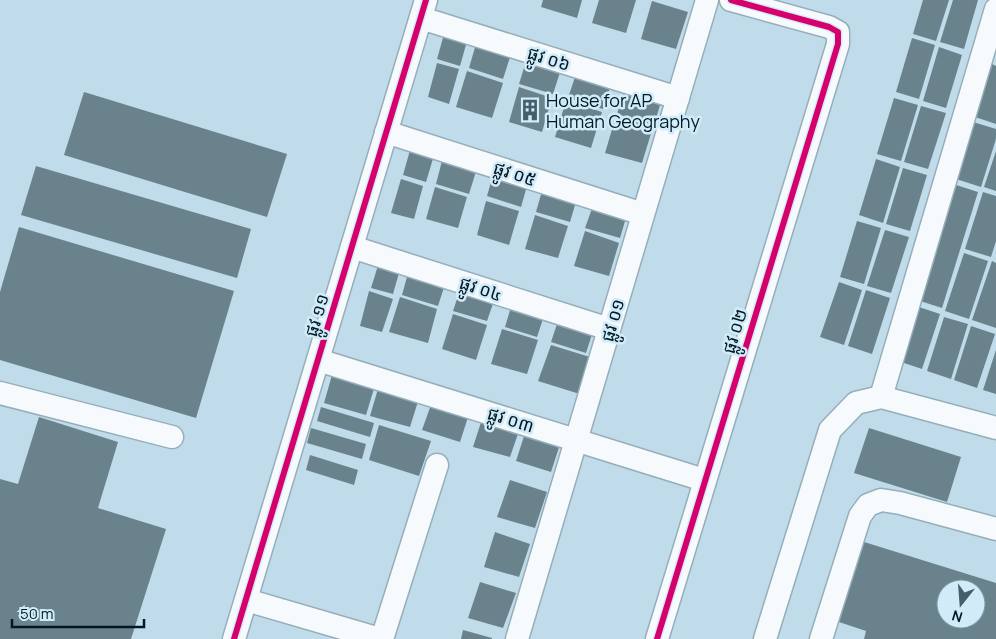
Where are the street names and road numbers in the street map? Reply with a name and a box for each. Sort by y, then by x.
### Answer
street label: ផ្លូវ ០៦ [523,40,573,81]
street label: ផ្លូវ ០៥ [489,155,540,196]
street label: ផ្លូវ ០៤ [455,270,506,311]
street label: ផ្លូវ ១១ [298,291,339,341]
street label: ផ្លូវ ០១ [594,296,635,346]
street label: ផ្លូវ ០២ [716,306,757,358]
street label: ផ្លូវ ០៣ [483,401,537,443]

